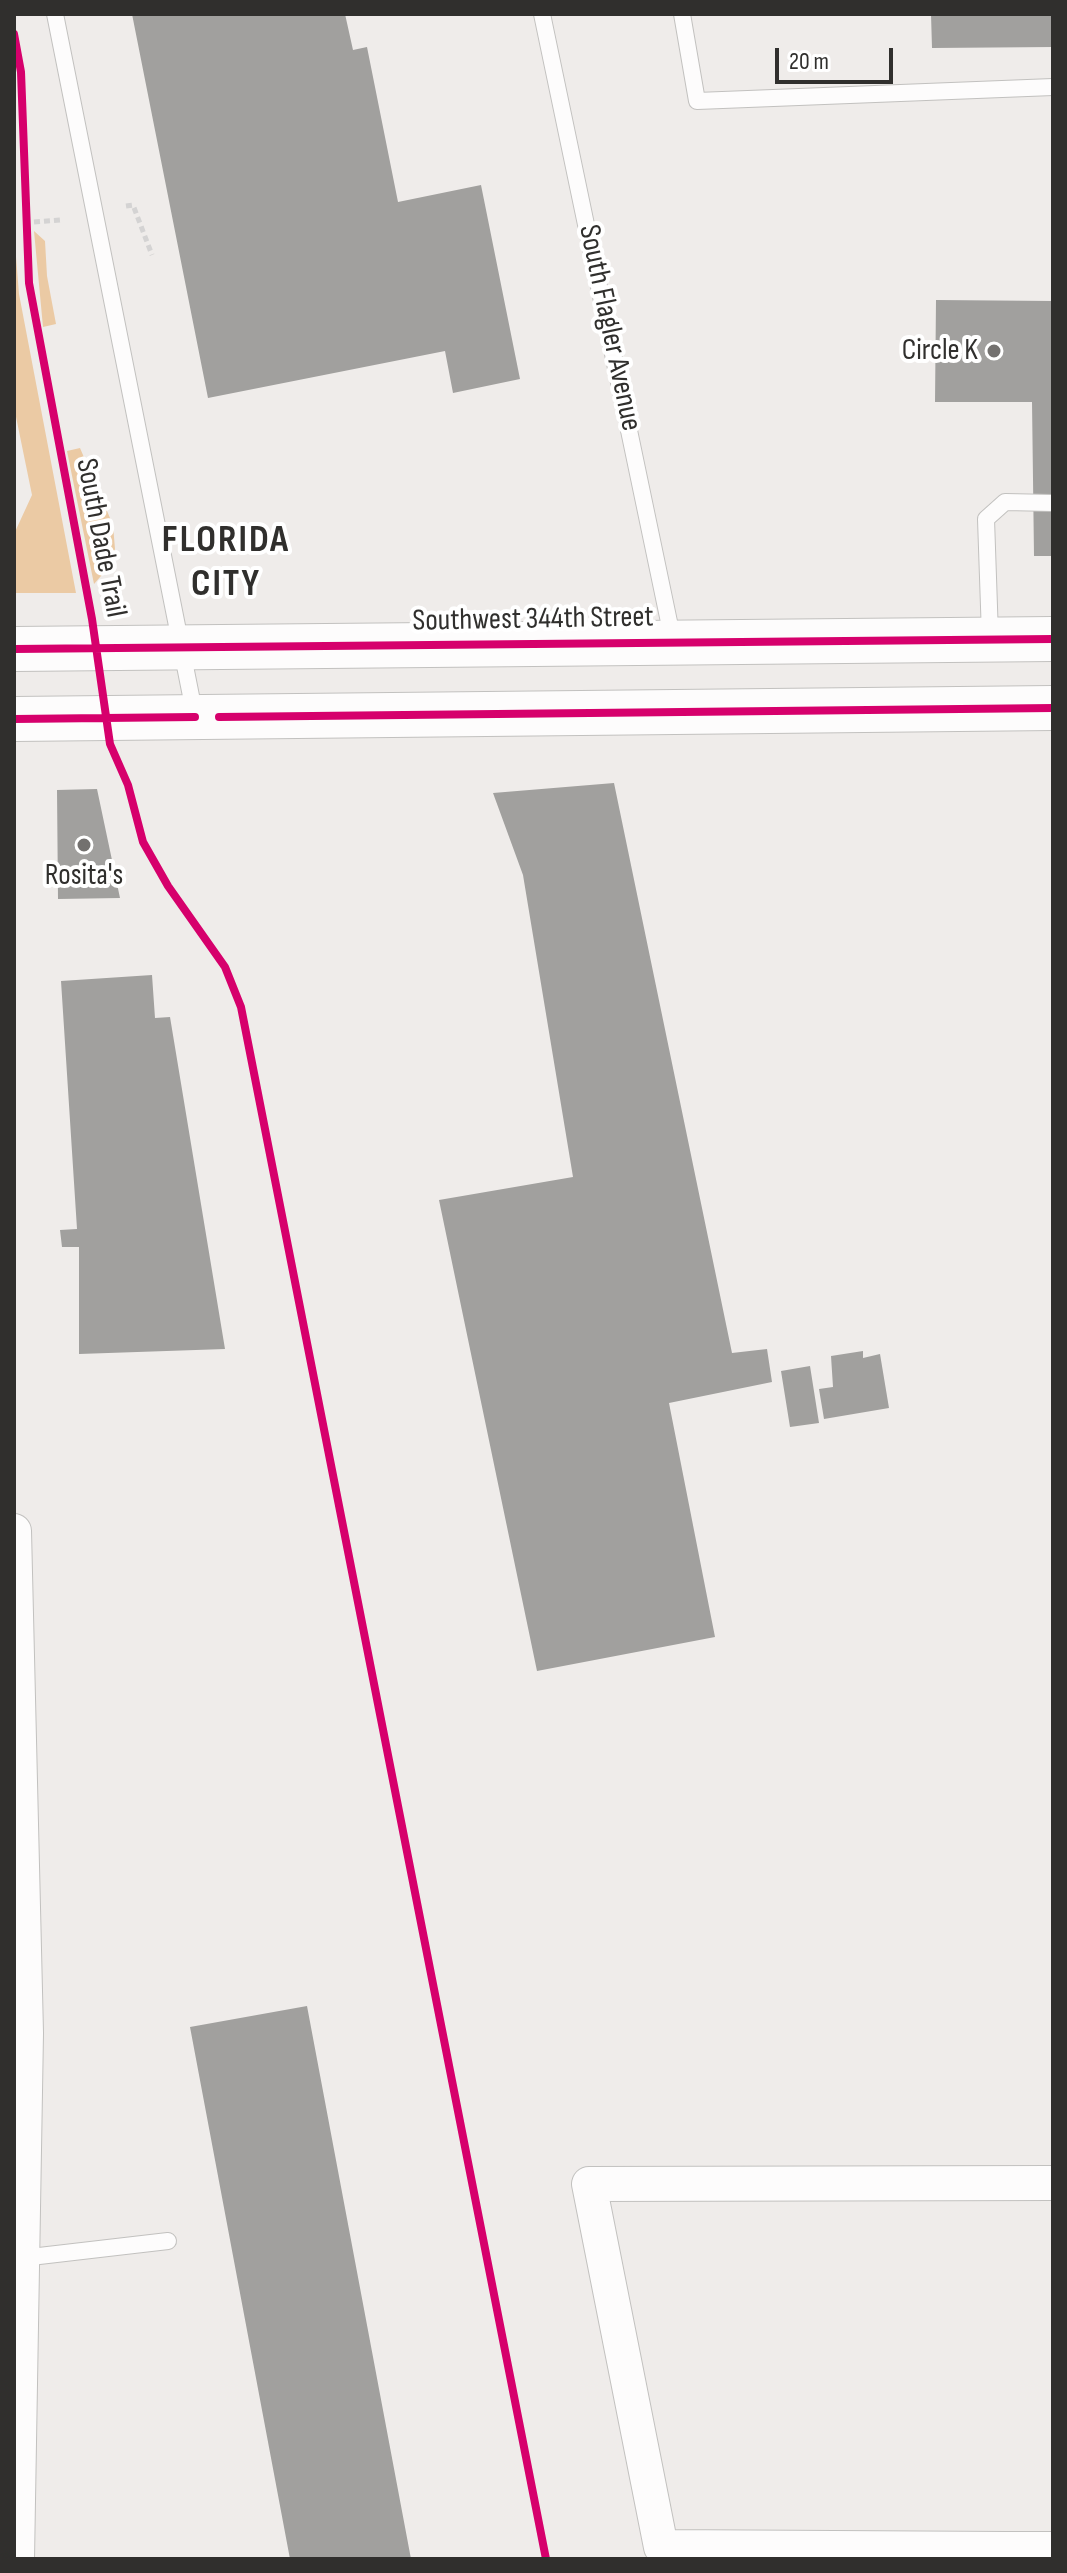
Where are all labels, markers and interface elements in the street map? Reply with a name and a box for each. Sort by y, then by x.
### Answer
scale bar [779,32,897,82]
text: 20 m [789,47,829,76]
street label: South Flagler Avenue [570,222,648,434]
place label: Circle K [902,333,978,369]
marker: Circle K [985,342,1003,360]
street label: South Dade Trail [67,456,133,620]
district label: FLORIDA CITY [162,518,290,608]
street label: Southwest 344th Street [412,600,654,640]
marker: Rosita's [75,836,93,854]
place label: Rosita's [45,858,123,894]

